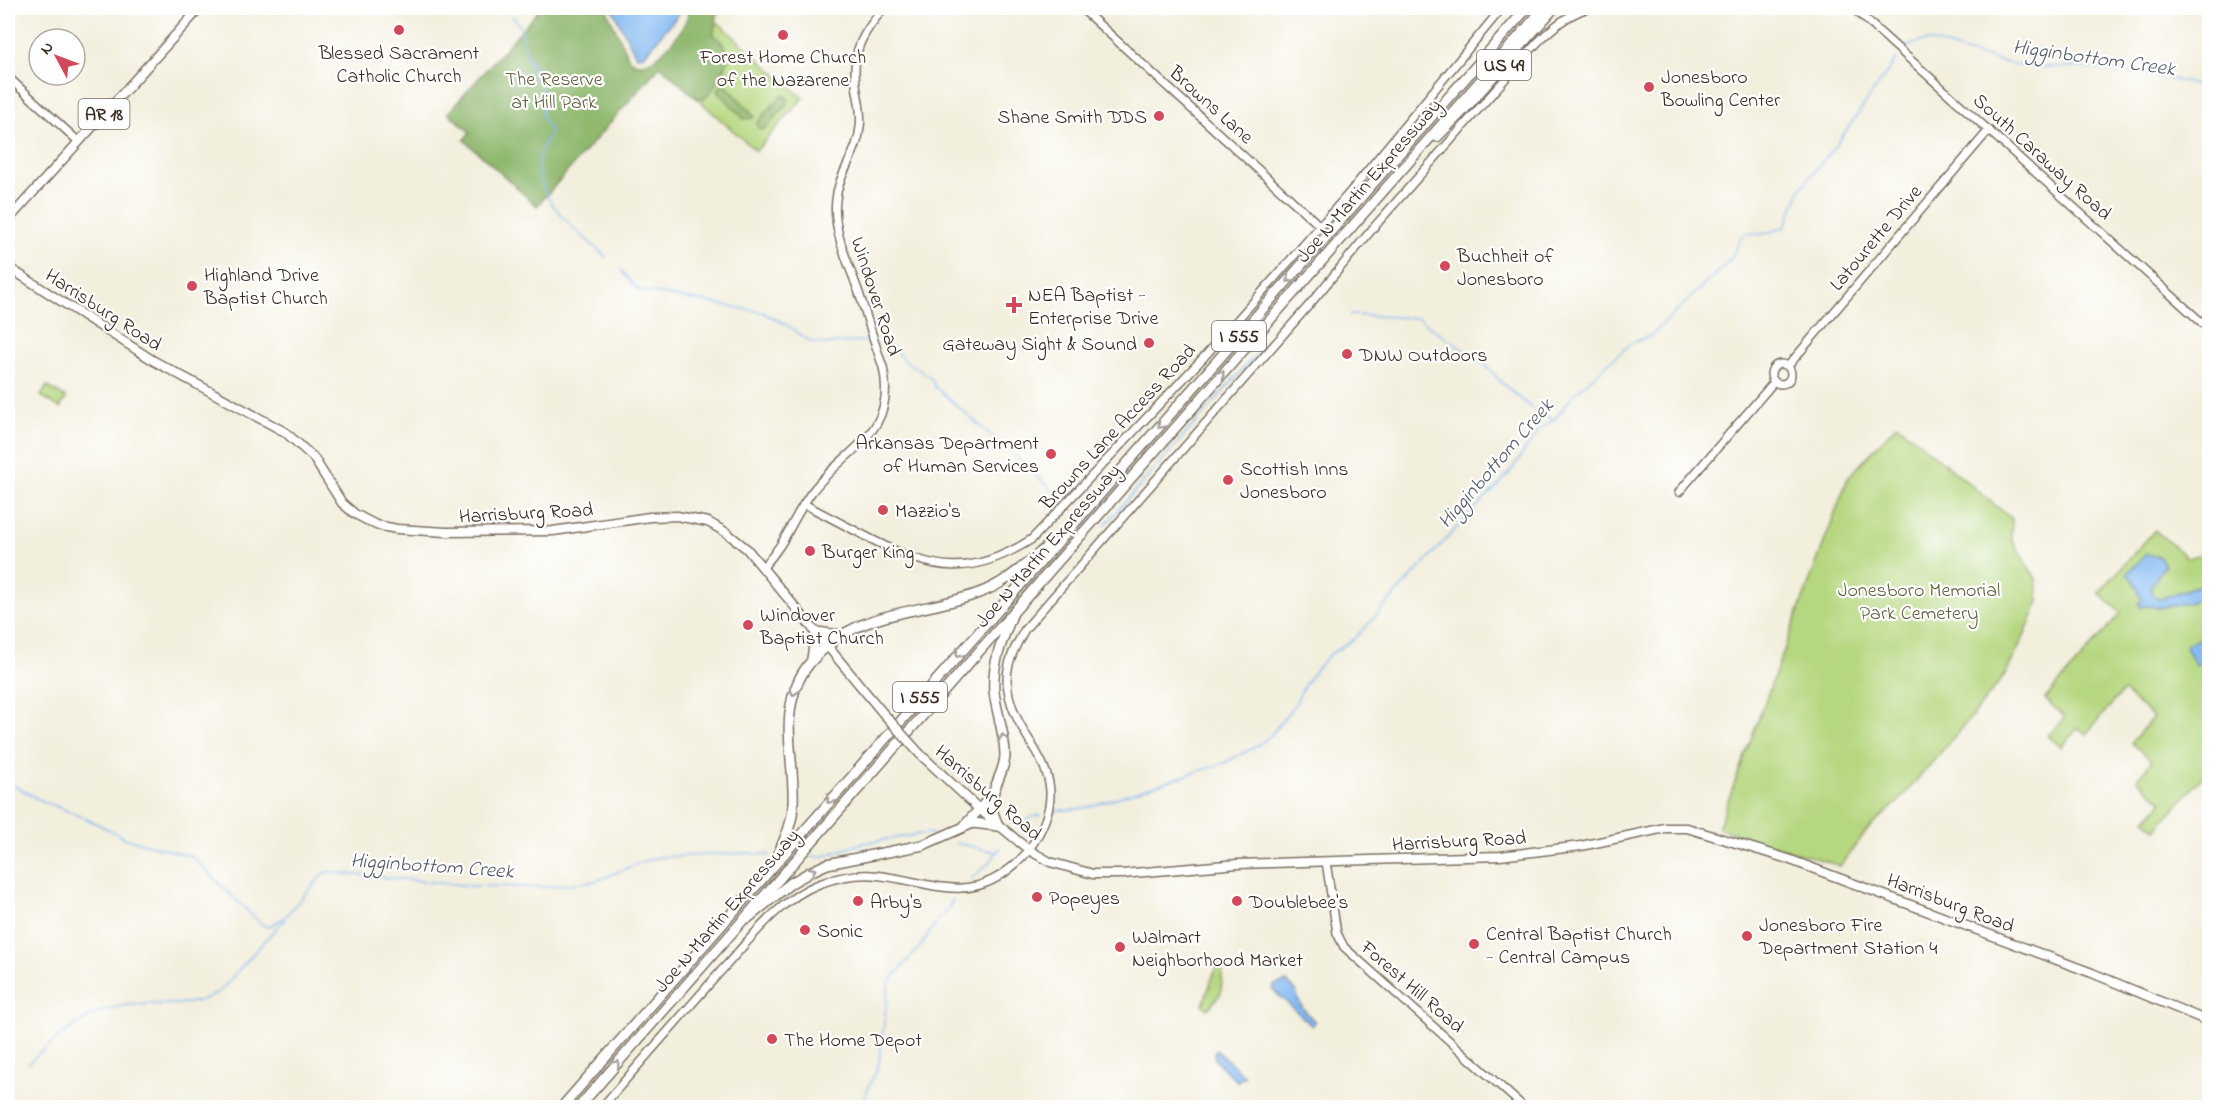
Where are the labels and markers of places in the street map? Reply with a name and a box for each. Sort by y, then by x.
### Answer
marker: Blessed Sacrament Catholic Church [392,23,406,37]
marker: Forest Home Church of the Nazarene [776,28,790,42]
place label: Blessed Sacrament Catholic Church [318,40,480,92]
place label: Forest Home Church of the Nazarene [699,44,866,96]
place label: Jonesboro Bowling Center [1660,64,1781,117]
marker: Jonesboro Bowling Center [1642,80,1656,94]
place label: Shane Smith DDS [997,104,1147,133]
marker: Shane Smith DDS [1152,109,1166,123]
place label: Buchheit of Jonesboro [1456,243,1554,295]
marker: Buchheit of Jonesboro [1438,259,1452,273]
place label: Highland Drive Baptist Church [203,262,328,314]
marker: Highland Drive Baptist Church [185,279,199,293]
place label: NEA Baptist - Enterprise Drive [1028,282,1158,334]
marker: NEA Baptist - Enterprise Drive [1005,296,1023,314]
place label: Gateway Sight & Sound [942,331,1137,361]
marker: Gateway Sight & Sound [1142,336,1156,350]
place label: DNW Outdoors [1358,342,1487,371]
marker: DNW Outdoors [1340,347,1354,361]
place label: Arkansas Department of Human Services [856,430,1039,482]
marker: Arkansas Department of Human Services [1044,447,1058,461]
place label: Scottish Inns Jonesboro [1240,456,1348,508]
marker: Scottish Inns Jonesboro [1221,473,1235,487]
place label: Mazzio's [895,498,961,527]
marker: Mazzio's [876,503,890,517]
place label: Burger King [821,539,914,569]
marker: Burger King [803,544,817,558]
place label: Windover Baptist Church [759,602,884,654]
marker: Windover Baptist Church [741,618,755,632]
place label: Popeyes [1049,885,1120,914]
place label: Arby's [870,889,922,918]
place label: Doublebee's [1248,889,1348,918]
marker: Popeyes [1030,890,1044,904]
marker: Arby's [851,894,865,908]
marker: Doublebee's [1230,894,1244,908]
place label: Jonesboro Fire Department Station 4 [1758,912,1937,964]
place label: Sonic [817,918,863,947]
place label: Central Baptist Church - Central Campus [1486,921,1672,973]
marker: Sonic [798,923,812,937]
place label: Walmart Neighborhood Market [1132,924,1303,977]
marker: Jonesboro Fire Department Station 4 [1740,929,1754,943]
marker: Central Baptist Church - Central Campus [1467,937,1481,951]
marker: Walmart Neighborhood Market [1113,940,1127,954]
place label: The Home Depot [784,1027,922,1056]
marker: The Home Depot [765,1032,779,1046]

